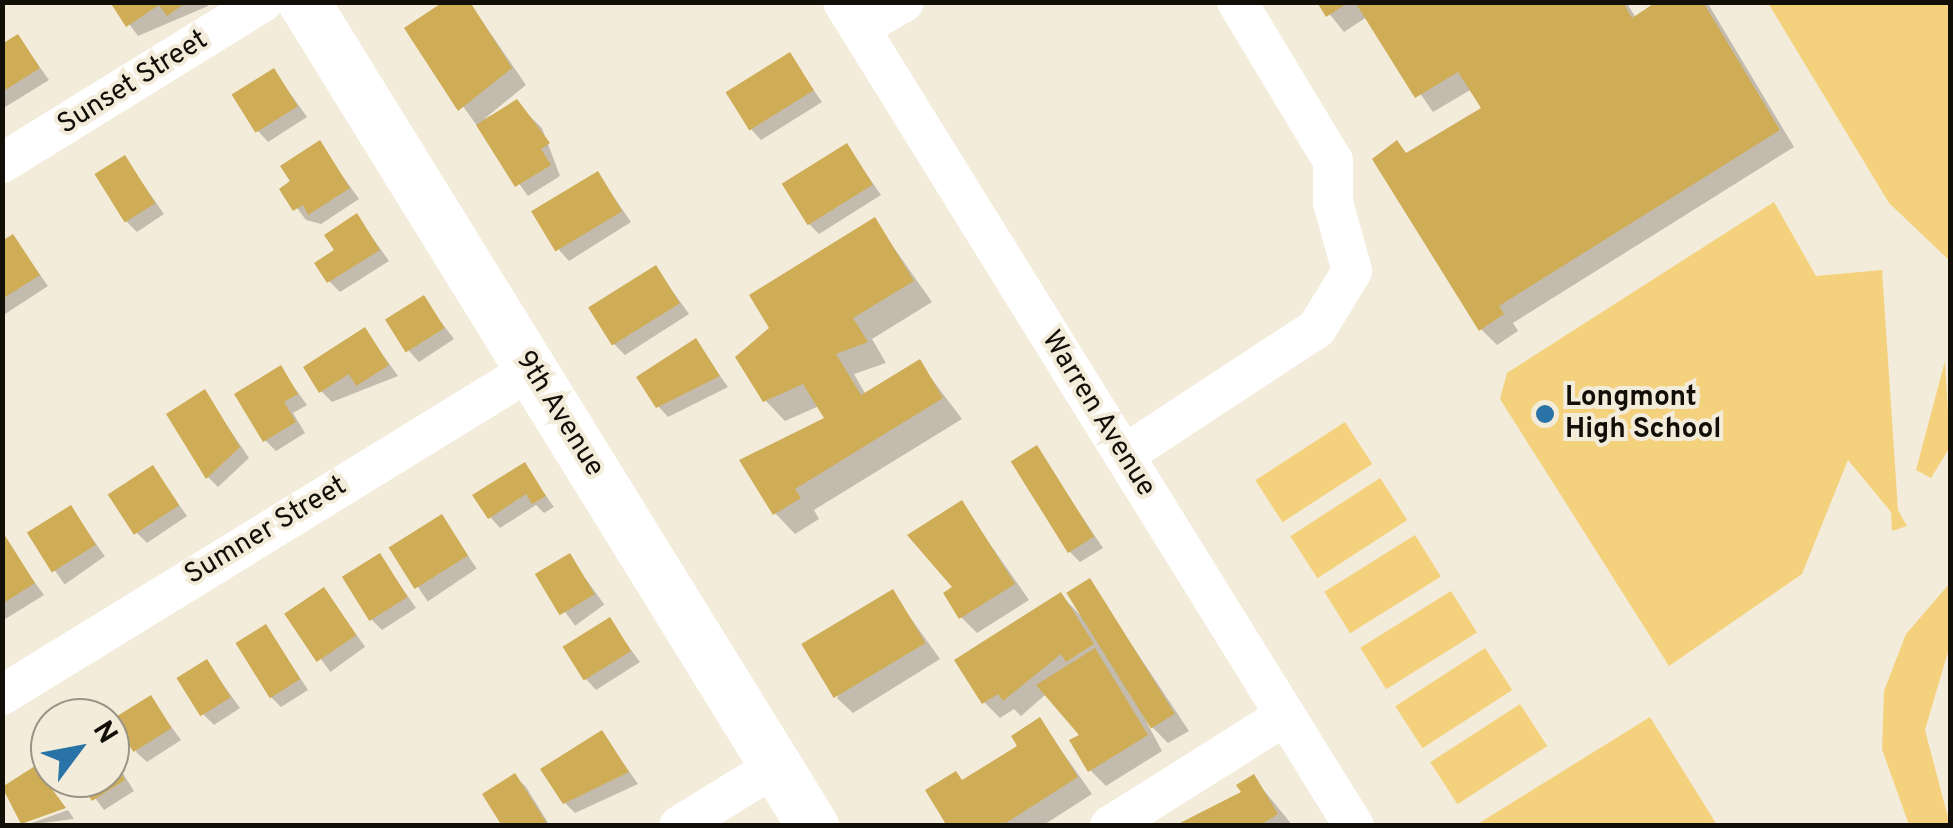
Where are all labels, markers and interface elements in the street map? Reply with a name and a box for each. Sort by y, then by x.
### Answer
street label: Sunset Street [52,24,214,142]
street label: Warren Avenue [1033,324,1163,504]
street label: 9th Avenue [507,345,611,483]
place label: Longmont High School [1565,381,1721,447]
marker: Longmont High School [1534,403,1556,425]
street label: Sumner Street [179,470,353,592]
north arrow [30,698,130,798]
text: N [83,715,124,751]

